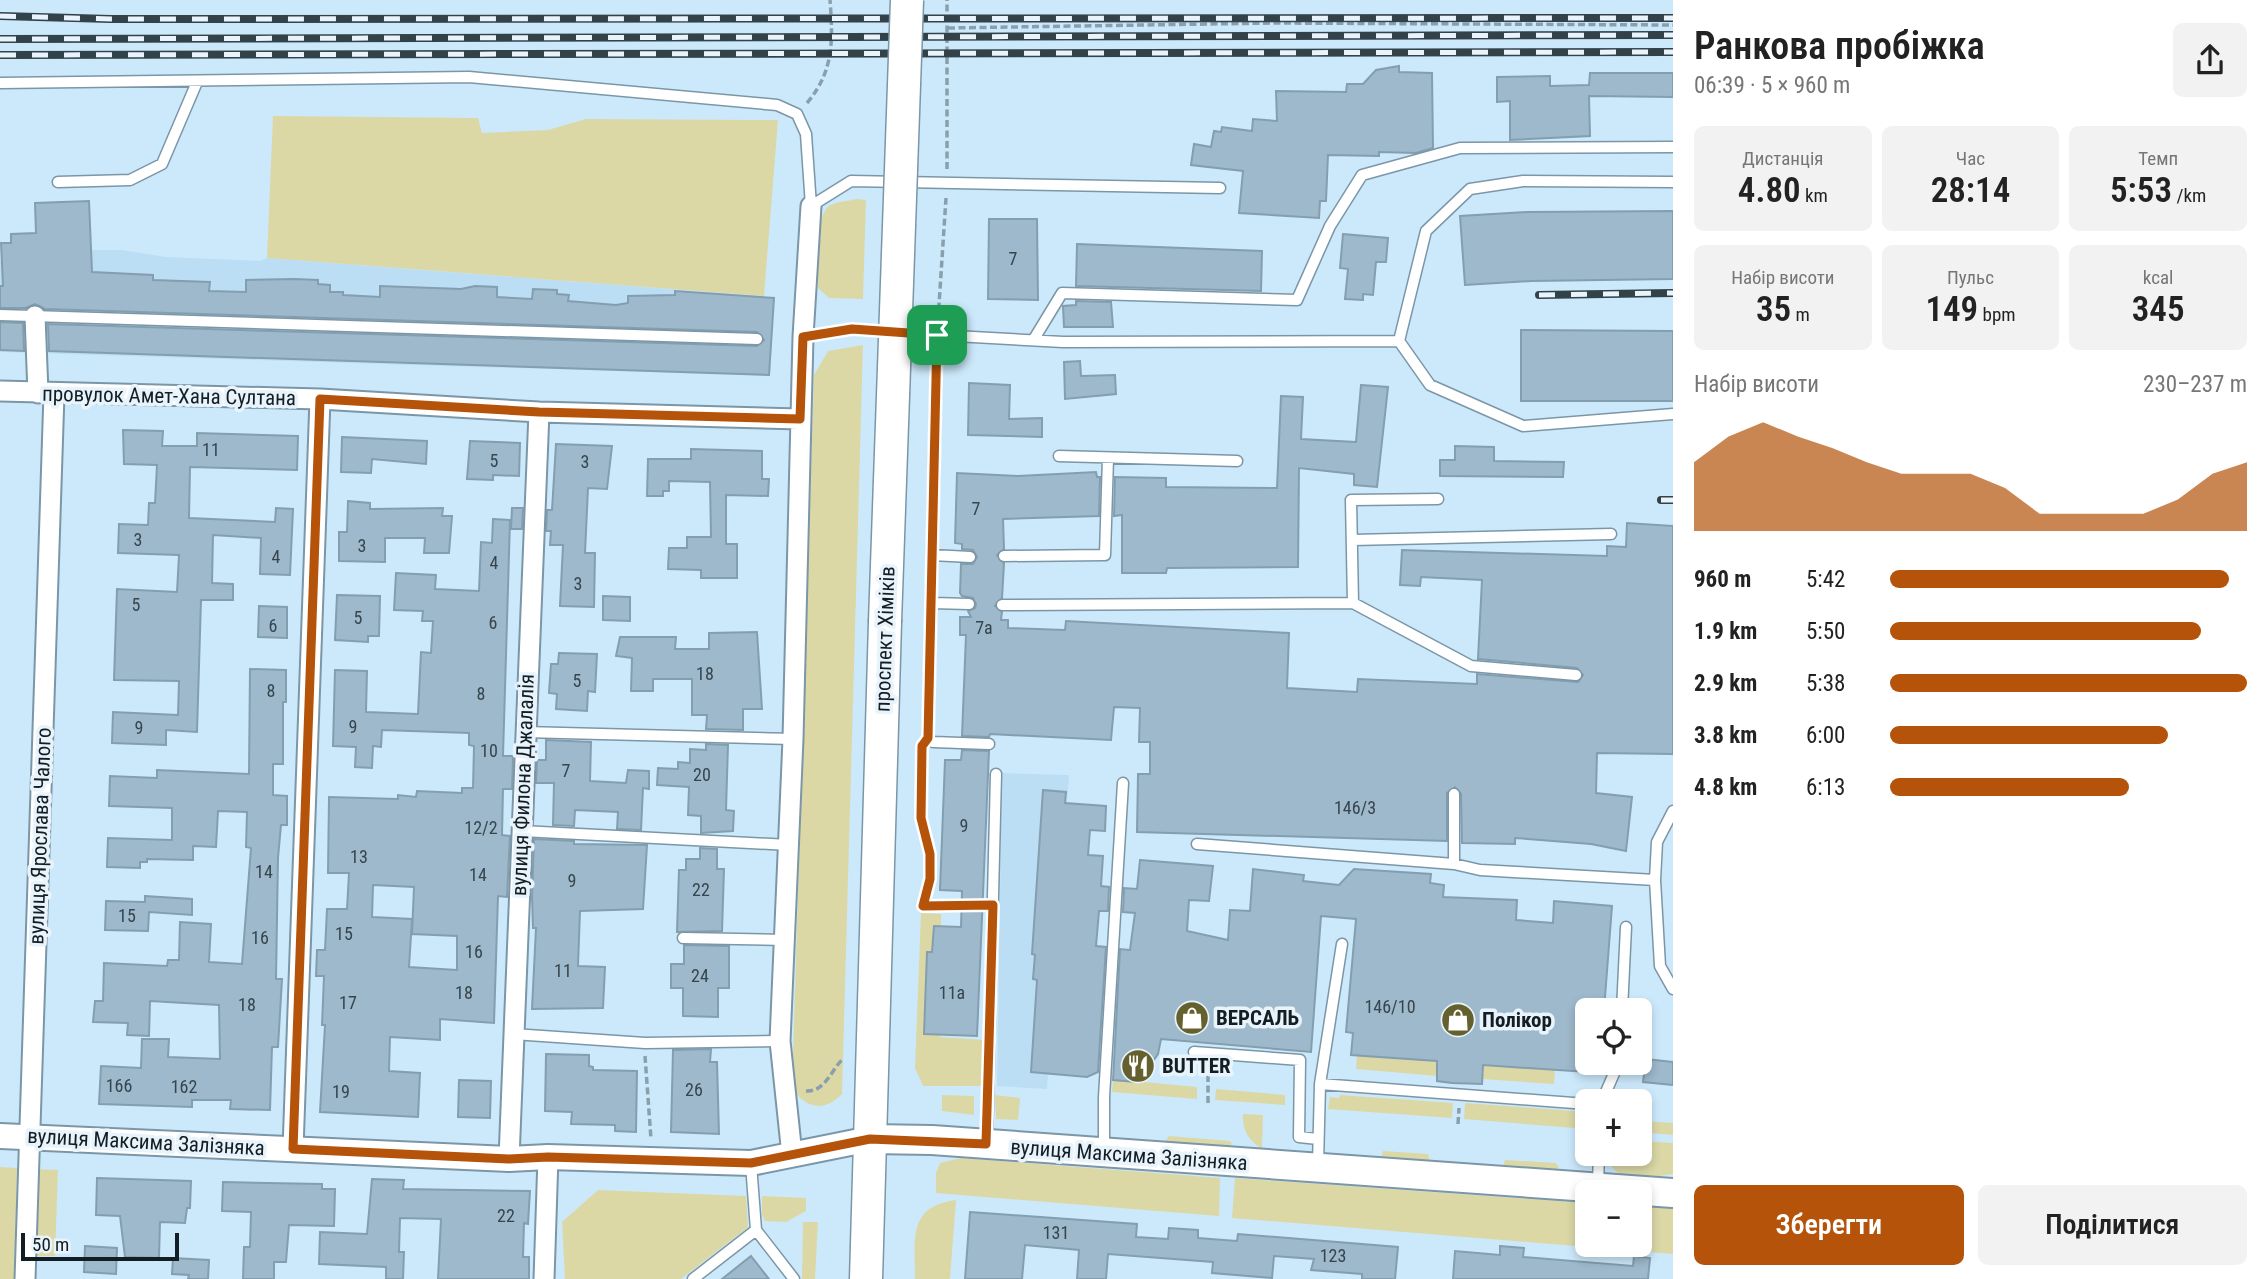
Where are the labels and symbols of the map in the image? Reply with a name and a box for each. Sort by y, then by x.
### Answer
house number: 7 [1009,248,1018,269]
pin [907,305,967,365]
street label: провулок Амет-Хана Султана [42,382,296,410]
house number: 11 [202,439,220,460]
house number: 5 [490,450,499,471]
house number: 3 [581,451,589,472]
house number: 7 [972,498,981,519]
house number: 3 [134,529,142,550]
house number: 3 [358,535,366,556]
house number: 4 [272,546,281,567]
house number: 4 [490,552,499,573]
street label: проспект Хіміків [870,566,900,712]
house number: 3 [574,573,582,594]
house number: 5 [132,594,141,615]
house number: 5 [354,607,363,628]
house number: 6 [489,612,497,633]
house number: 6 [269,615,277,636]
house number: 7а [975,617,993,638]
house number: 18 [696,663,714,684]
house number: 5 [573,670,582,691]
street label: вулиця Филона Джалалія [507,674,539,896]
house number: 8 [267,680,275,701]
house number: 8 [477,683,485,704]
house number: 9 [349,716,357,737]
house number: 9 [135,717,143,738]
street label: вулиця Ярослава Чалого [24,727,56,945]
house number: 10 [480,740,498,761]
house number: 7 [562,760,571,781]
house number: 20 [693,764,711,785]
house number: 146/3 [1334,797,1376,818]
house number: 9 [960,815,968,836]
house number: 12/2 [464,817,498,838]
house number: 13 [350,846,368,867]
house number: 14 [255,861,273,882]
house number: 14 [469,864,487,885]
house number: 9 [568,870,576,891]
house number: 22 [692,879,710,900]
house number: 15 [118,905,136,926]
house number: 15 [335,923,353,944]
house number: 16 [251,927,269,948]
house number: 16 [465,941,483,962]
house number: 11 [554,960,572,981]
house number: 24 [691,965,709,986]
house number: 18 [455,982,473,1003]
house number: 11а [939,982,965,1003]
house number: 17 [339,992,357,1013]
house number: 18 [238,994,256,1015]
house number: 146/10 [1364,996,1416,1017]
shop icon: ВЕРСАЛЬ [1173,999,1211,1037]
shop icon: Полікор [1439,1001,1477,1039]
place label: ВЕРСАЛЬ [1216,1006,1299,1030]
place label: Полікор [1482,1008,1552,1032]
restaurant icon: BUTTER [1119,1047,1157,1085]
place label: BUTTER [1162,1054,1231,1078]
house number: 166 [106,1075,132,1096]
house number: 162 [171,1076,197,1097]
house number: 26 [685,1079,703,1100]
house number: 19 [332,1081,350,1102]
street label: вулиця Максима Залізняка [27,1124,265,1160]
street label: вулиця Максима Залізняка [1010,1135,1248,1175]
house number: 22 [497,1205,515,1226]
house number: 131 [1043,1222,1069,1243]
scale bar [21,1230,178,1262]
house number: 123 [1320,1245,1346,1266]

